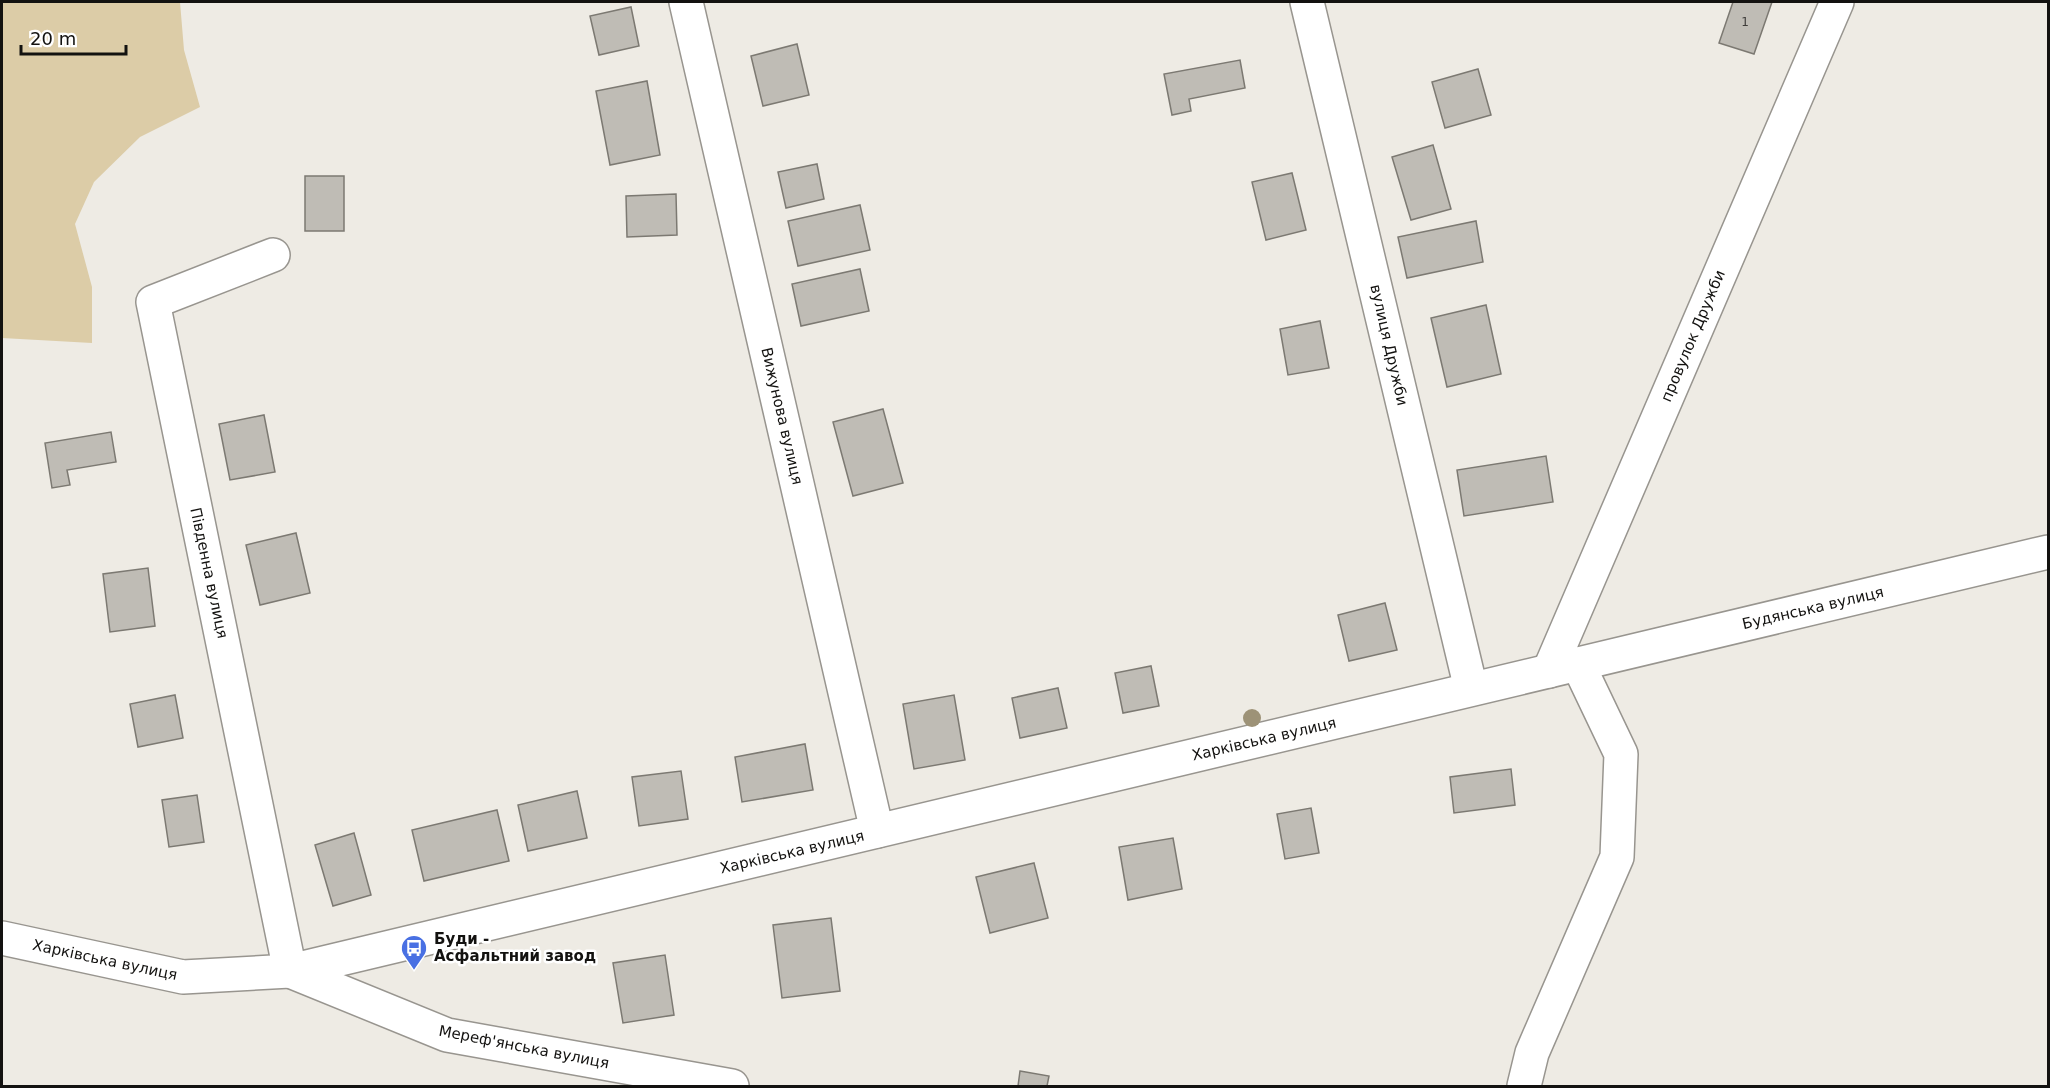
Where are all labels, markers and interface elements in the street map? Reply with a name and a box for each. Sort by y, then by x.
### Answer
house number: 1 [1741,15,1749,29]
scale bar [21,18,126,56]
text: 20 m [30,28,76,49]
street label: провулок Дружби [1657,267,1729,405]
street label: вулиця Дружби [1366,283,1412,407]
street label: Вижунова вулиця [757,346,807,486]
street label: Південна вулиця [186,506,232,640]
street label: Будянська вулиця [1740,583,1886,633]
street label: Харківська вулиця [1190,714,1338,764]
street label: Харківська вулиця [718,827,866,877]
place label: Буди - Асфальтний завод [434,930,596,965]
bus stop icon: Буди - Асфальтний завод [399,933,429,971]
street label: Харківська вулиця [31,936,179,984]
street label: Мереф'янська вулиця [437,1022,611,1072]

